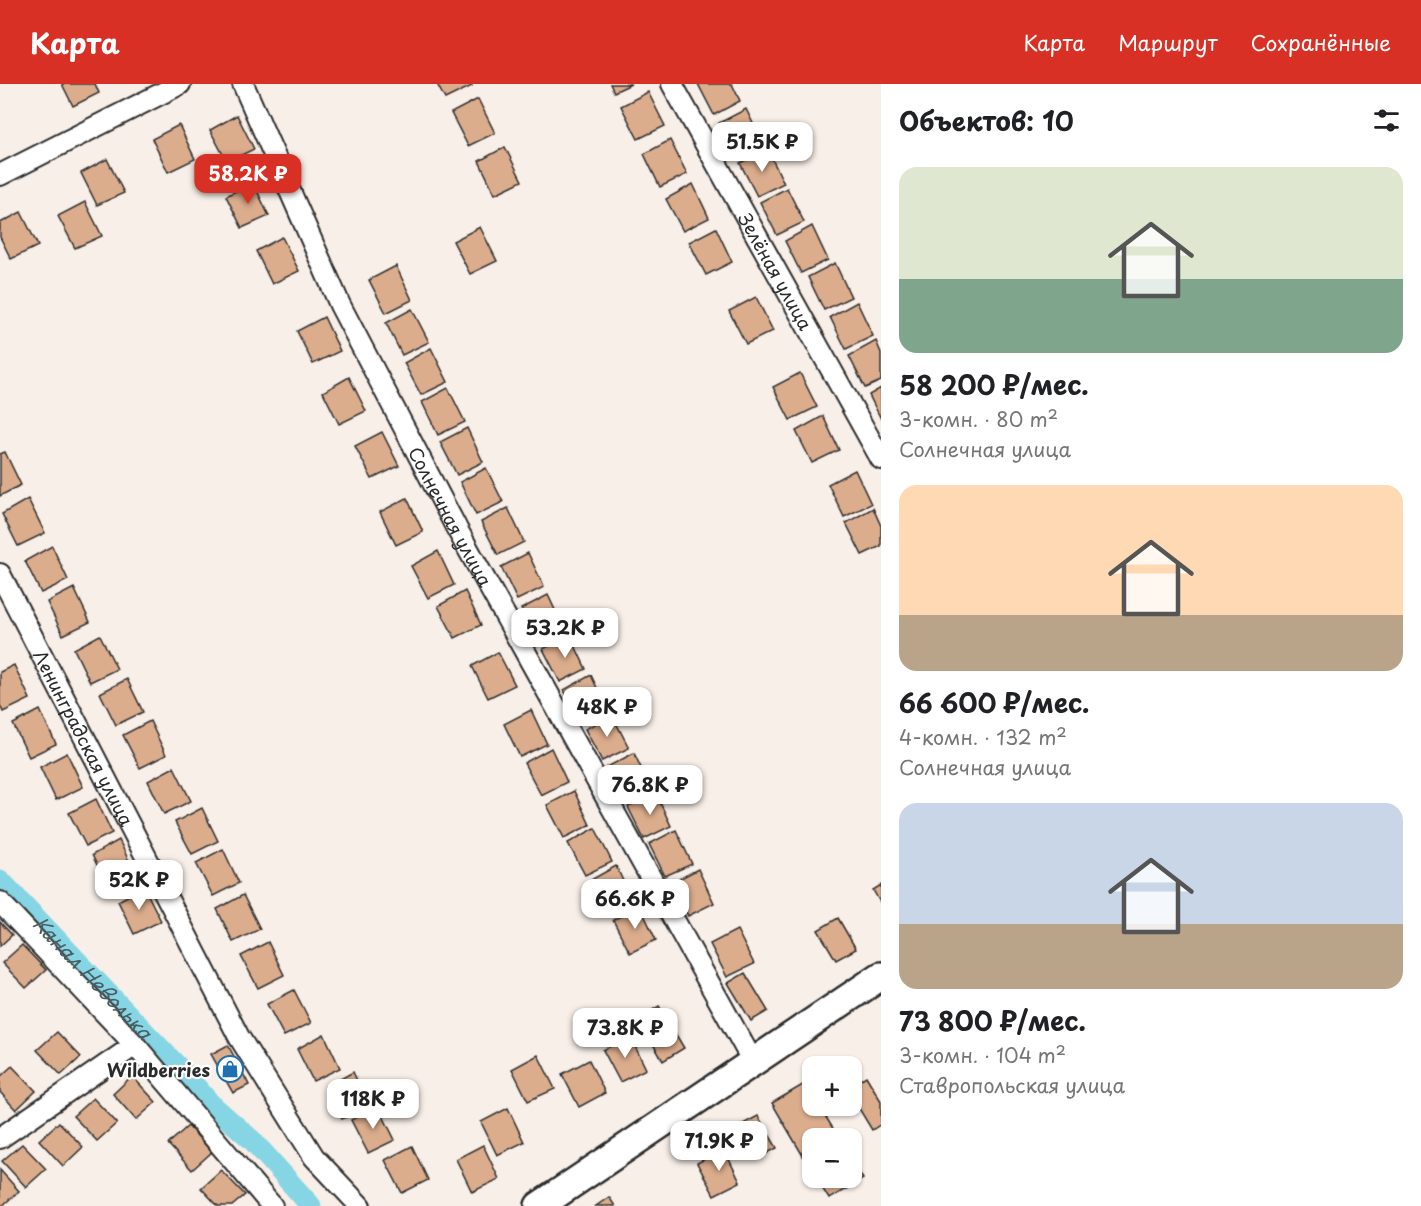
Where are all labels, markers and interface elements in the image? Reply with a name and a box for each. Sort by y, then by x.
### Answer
text: Карта [30,21,120,64]
text: Карта [1024,26,1085,58]
text: Маршрут [1118,26,1218,58]
text: Сохранённые [1251,26,1391,58]
text: Объектов: 10 [899,101,1074,140]
icon: filters [1370,104,1403,137]
pin: 51.5K ₽ [707,122,817,173]
text: 51.5K ₽ [726,126,798,156]
pin: 58.2K ₽ [193,154,303,205]
text: 58.2K ₽ [208,158,288,188]
icon: home [1097,206,1205,314]
street label: Зелёная улица [733,207,820,335]
text: 58 200 ₽/мес. [899,365,1089,404]
text: 3-комн. · 80 m² [899,404,1058,434]
text: Солнечная улица [899,434,1071,464]
street label: Солнечная улица [403,442,500,592]
icon: home [1097,524,1205,632]
pin: 53.2K ₽ [510,608,620,659]
text: 53.2K ₽ [525,612,605,642]
street label: Ленинградская улица [28,645,141,831]
text: 66 600 ₽/мес. [899,683,1090,722]
pin: 48K ₽ [565,687,649,738]
text: 48K ₽ [577,691,637,721]
text: 4-комн. · 132 m² [899,722,1067,752]
text: Солнечная улица [899,752,1071,782]
pin: 76.8K ₽ [595,765,705,816]
text: 76.8K ₽ [612,769,688,799]
icon: home [1097,842,1205,950]
pin: 52K ₽ [97,860,181,911]
text: 52K ₽ [109,864,169,894]
pin: 66.6K ₽ [580,879,690,930]
text: 66.6K ₽ [595,883,675,913]
water label: Канал Неволька [26,909,160,1047]
text: 73 800 ₽/мес. [899,1001,1086,1040]
pin: 73.8K ₽ [570,1008,680,1059]
text: 73.8K ₽ [587,1012,663,1042]
text: 3-комн. · 104 m² [899,1040,1066,1070]
shop icon: Wildberries [215,1054,245,1084]
place label: Wildberries [107,1056,210,1083]
map controls [802,1056,862,1188]
button: + [802,1056,862,1116]
text: Ставропольская улица [899,1070,1125,1100]
pin: 118K ₽ [324,1079,422,1130]
text: 118K ₽ [341,1083,405,1113]
pin: 71.9K ₽ [664,1121,774,1172]
text: 71.9K ₽ [684,1125,754,1155]
button: − [802,1128,862,1188]

